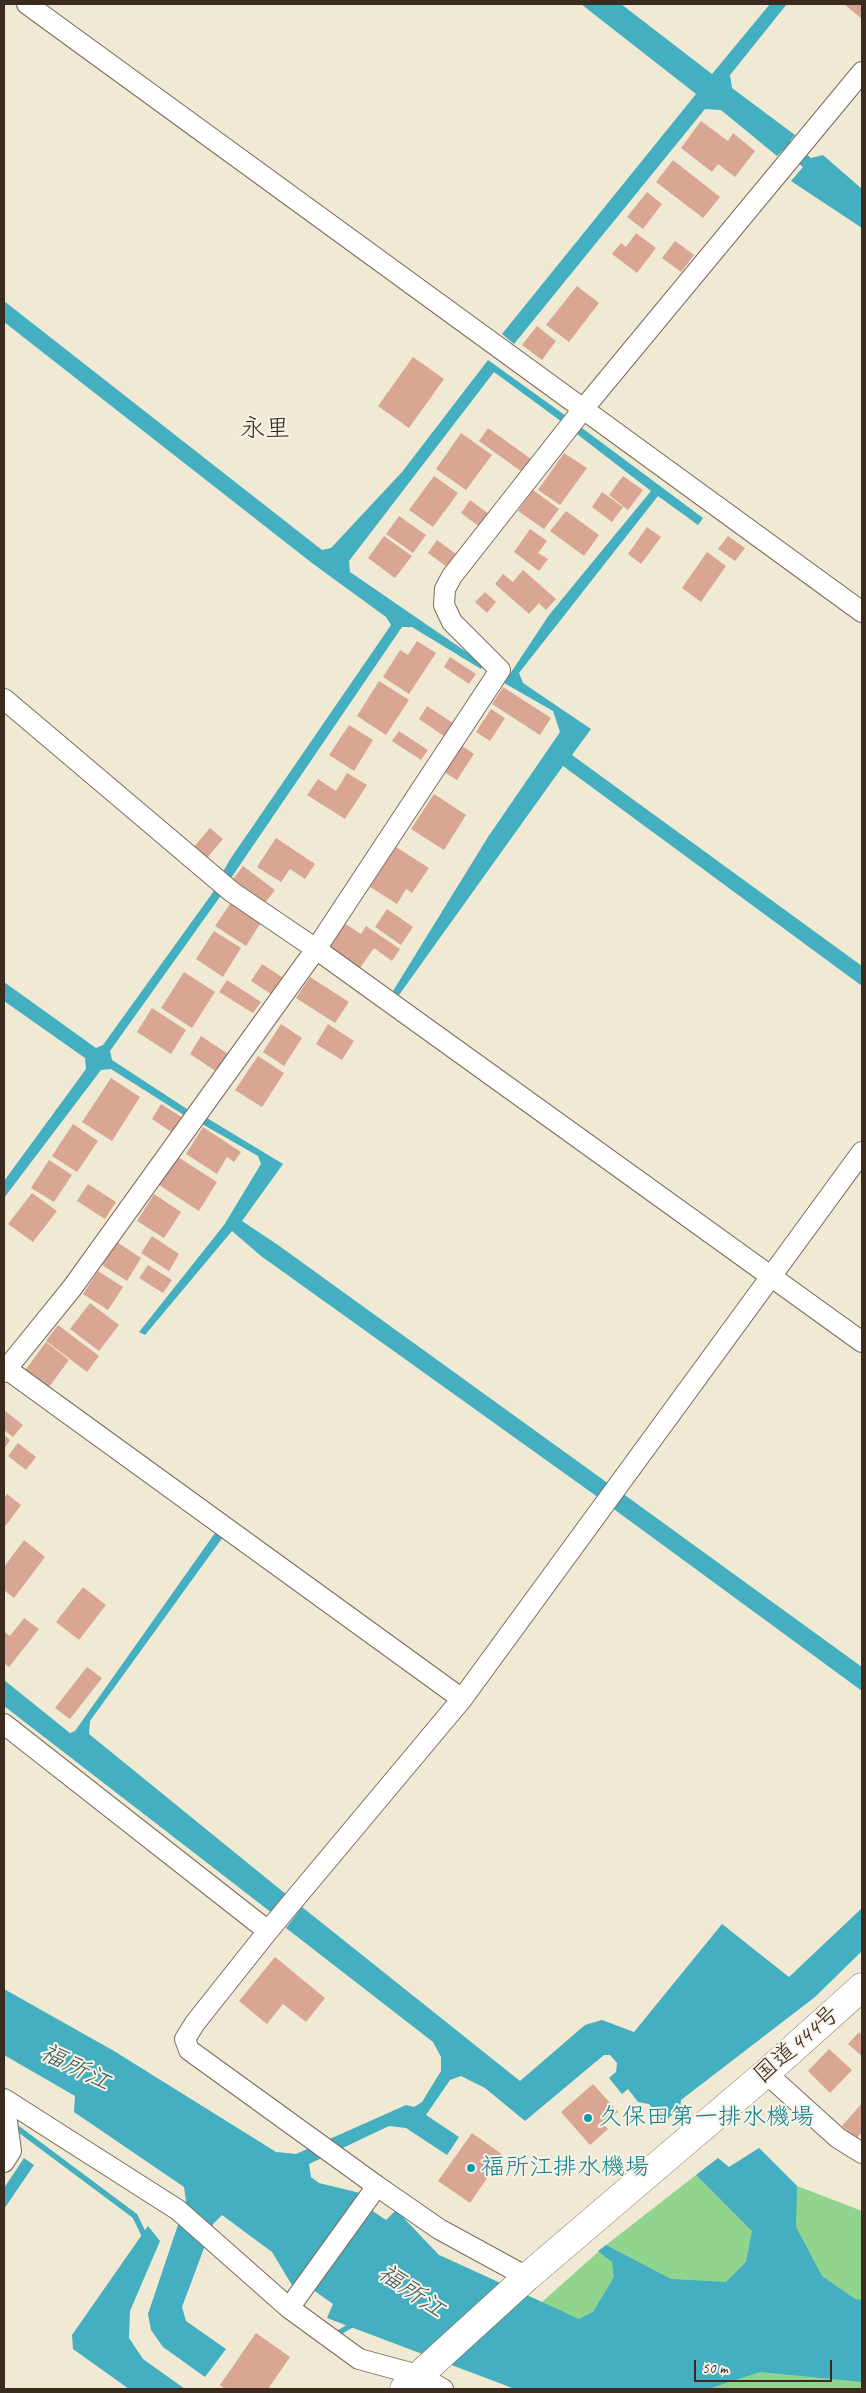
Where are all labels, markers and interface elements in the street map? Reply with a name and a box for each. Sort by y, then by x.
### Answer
district label: 永里 [240,414,290,444]
street label: 国道444号 [748,2000,846,2090]
water label: 福所江 [35,2038,115,2098]
place label: 久保田第一排水機場 [598,2104,814,2132]
marker: 久保田第一排水機場 [582,2112,594,2124]
place label: 福所江排水機場 [481,2154,649,2182]
marker: 福所江排水機場 [465,2162,477,2174]
water label: 福所江 [372,2258,450,2326]
scale bar [696,2350,834,2382]
text: 50 m [702,2359,728,2378]

